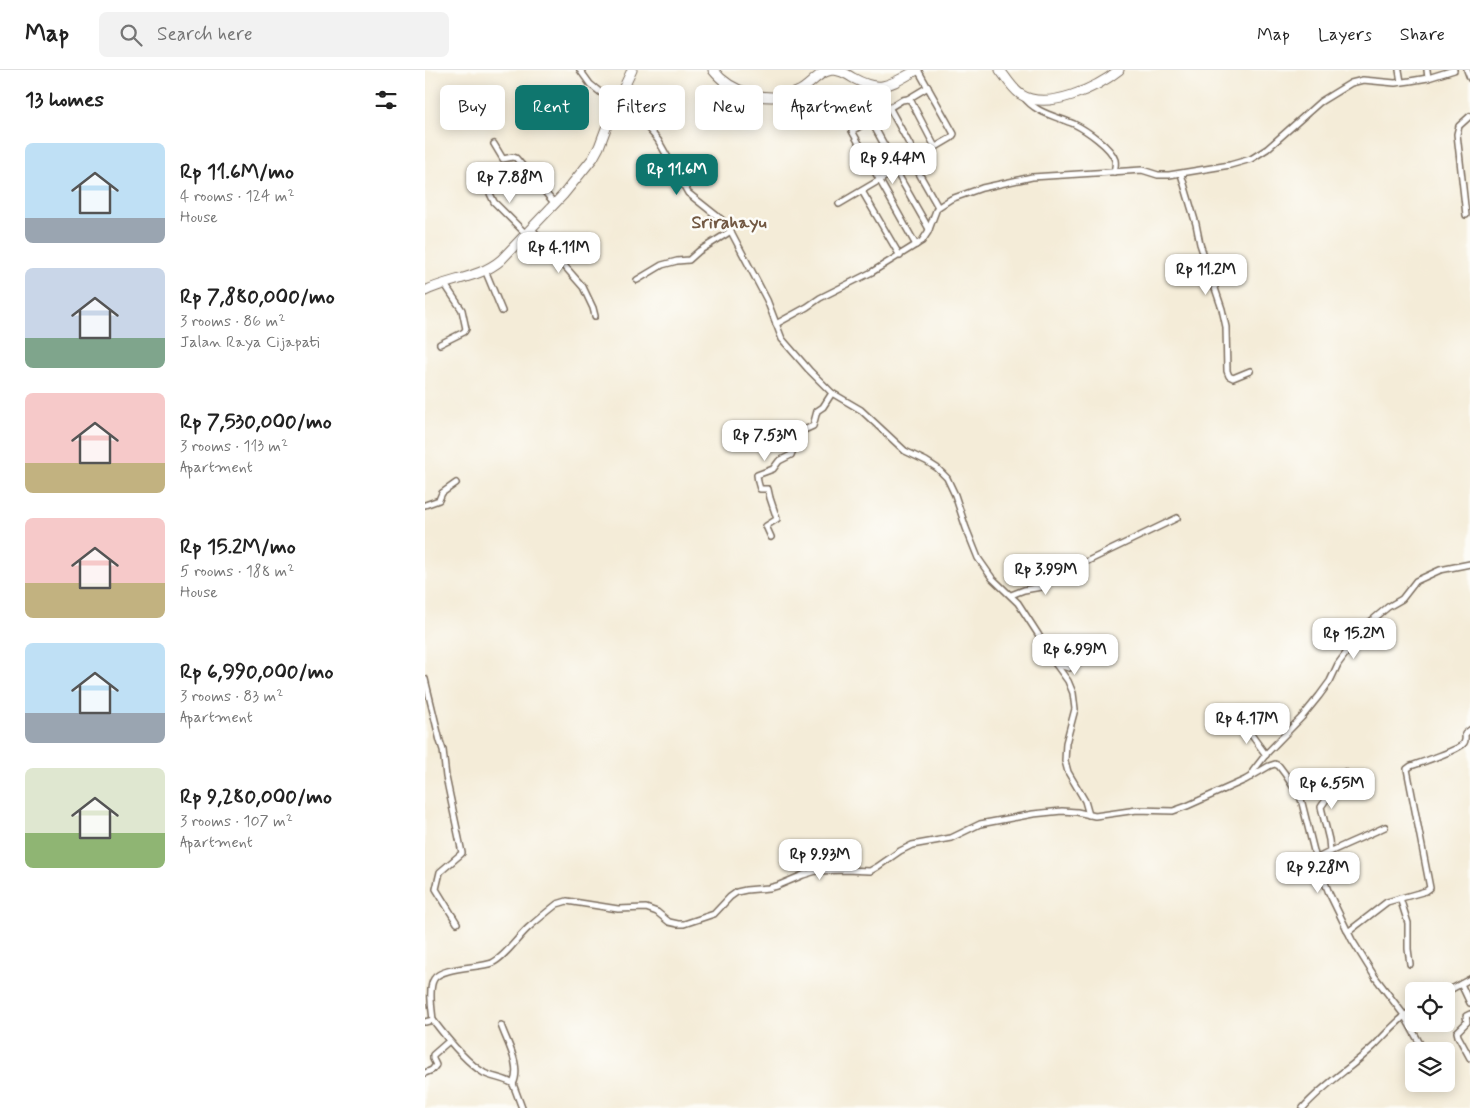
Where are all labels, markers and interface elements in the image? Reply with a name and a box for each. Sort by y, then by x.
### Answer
search box [99,12,449,57]
text: Map [25,19,69,50]
icon: search [117,21,145,49]
text: Search here [157,22,253,47]
text: Map [1257,23,1290,47]
text: Layers [1318,23,1372,47]
text: Share [1400,23,1445,47]
chip: Buy [440,85,505,130]
chip: Rent [515,85,589,130]
chip: Filters [599,85,685,130]
chip: New [695,85,763,130]
chip: Apartment [773,85,891,130]
text: 13 homes [25,86,104,114]
icon: filters [372,86,400,114]
pin: Rp 9.44M [841,142,945,185]
text: Rp 9.44M [861,148,925,169]
pin: Rp 11.6M [625,154,729,196]
text: Rp 11.6M/mo [180,158,294,186]
text: Rp 11.6M [647,159,707,180]
pin: Rp 7.88M [458,162,562,204]
icon: home [65,163,125,223]
text: Rp 7.88M [477,167,543,188]
text: 4 rooms · 124 m² [180,186,295,207]
text: House [180,207,218,228]
district label: Srirahayu [691,211,767,235]
pin: Rp 4.11M [507,232,611,274]
text: Rp 4.11M [528,237,590,258]
pin: Rp 11.2M [1154,254,1258,296]
text: Rp 11.2M [1176,259,1236,280]
text: Rp 7,880,000/mo [180,283,335,311]
icon: home [65,288,125,348]
text: 3 rooms · 86 m² [180,311,285,332]
text: Jalan Raya Cijapati [180,332,320,353]
text: Rp 7,530,000/mo [180,408,332,436]
icon: home [65,413,125,473]
pin: Rp 7.53M [713,420,817,462]
text: Rp 7.53M [733,425,797,446]
text: 3 rooms · 113 m² [180,436,288,457]
text: Apartment [180,457,253,478]
text: Rp 15.2M/mo [180,533,296,561]
icon: home [65,538,125,598]
pin: Rp 3.99M [994,554,1098,596]
text: Rp 3.99M [1015,559,1077,580]
text: 5 rooms · 188 m² [180,561,294,582]
text: House [180,582,218,603]
pin: Rp 15.2M [1302,618,1406,660]
text: Rp 15.2M [1323,623,1385,644]
pin: Rp 6.99M [1023,634,1127,676]
text: Rp 6.99M [1043,639,1107,660]
text: Rp 6,990,000/mo [180,658,333,686]
icon: home [65,663,125,723]
text: 3 rooms · 83 m² [180,686,283,707]
pin: Rp 4.17M [1195,702,1299,745]
text: Apartment [180,707,253,728]
text: Rp 4.17M [1216,708,1278,729]
pin: Rp 6.55M [1280,768,1384,810]
text: Rp 6.55M [1300,773,1364,794]
text: Rp 9,280,000/mo [180,783,332,811]
icon: home [65,788,125,848]
text: 3 rooms · 107 m² [180,811,293,832]
text: Apartment [180,832,253,853]
pin: Rp 9.93M [768,838,872,881]
text: Rp 9.93M [790,844,850,865]
pin: Rp 9.28M [1266,852,1370,894]
text: Rp 9.28M [1287,857,1349,878]
map controls [1405,982,1455,1092]
button: locate [1405,982,1455,1032]
button: layers [1405,1042,1455,1092]

